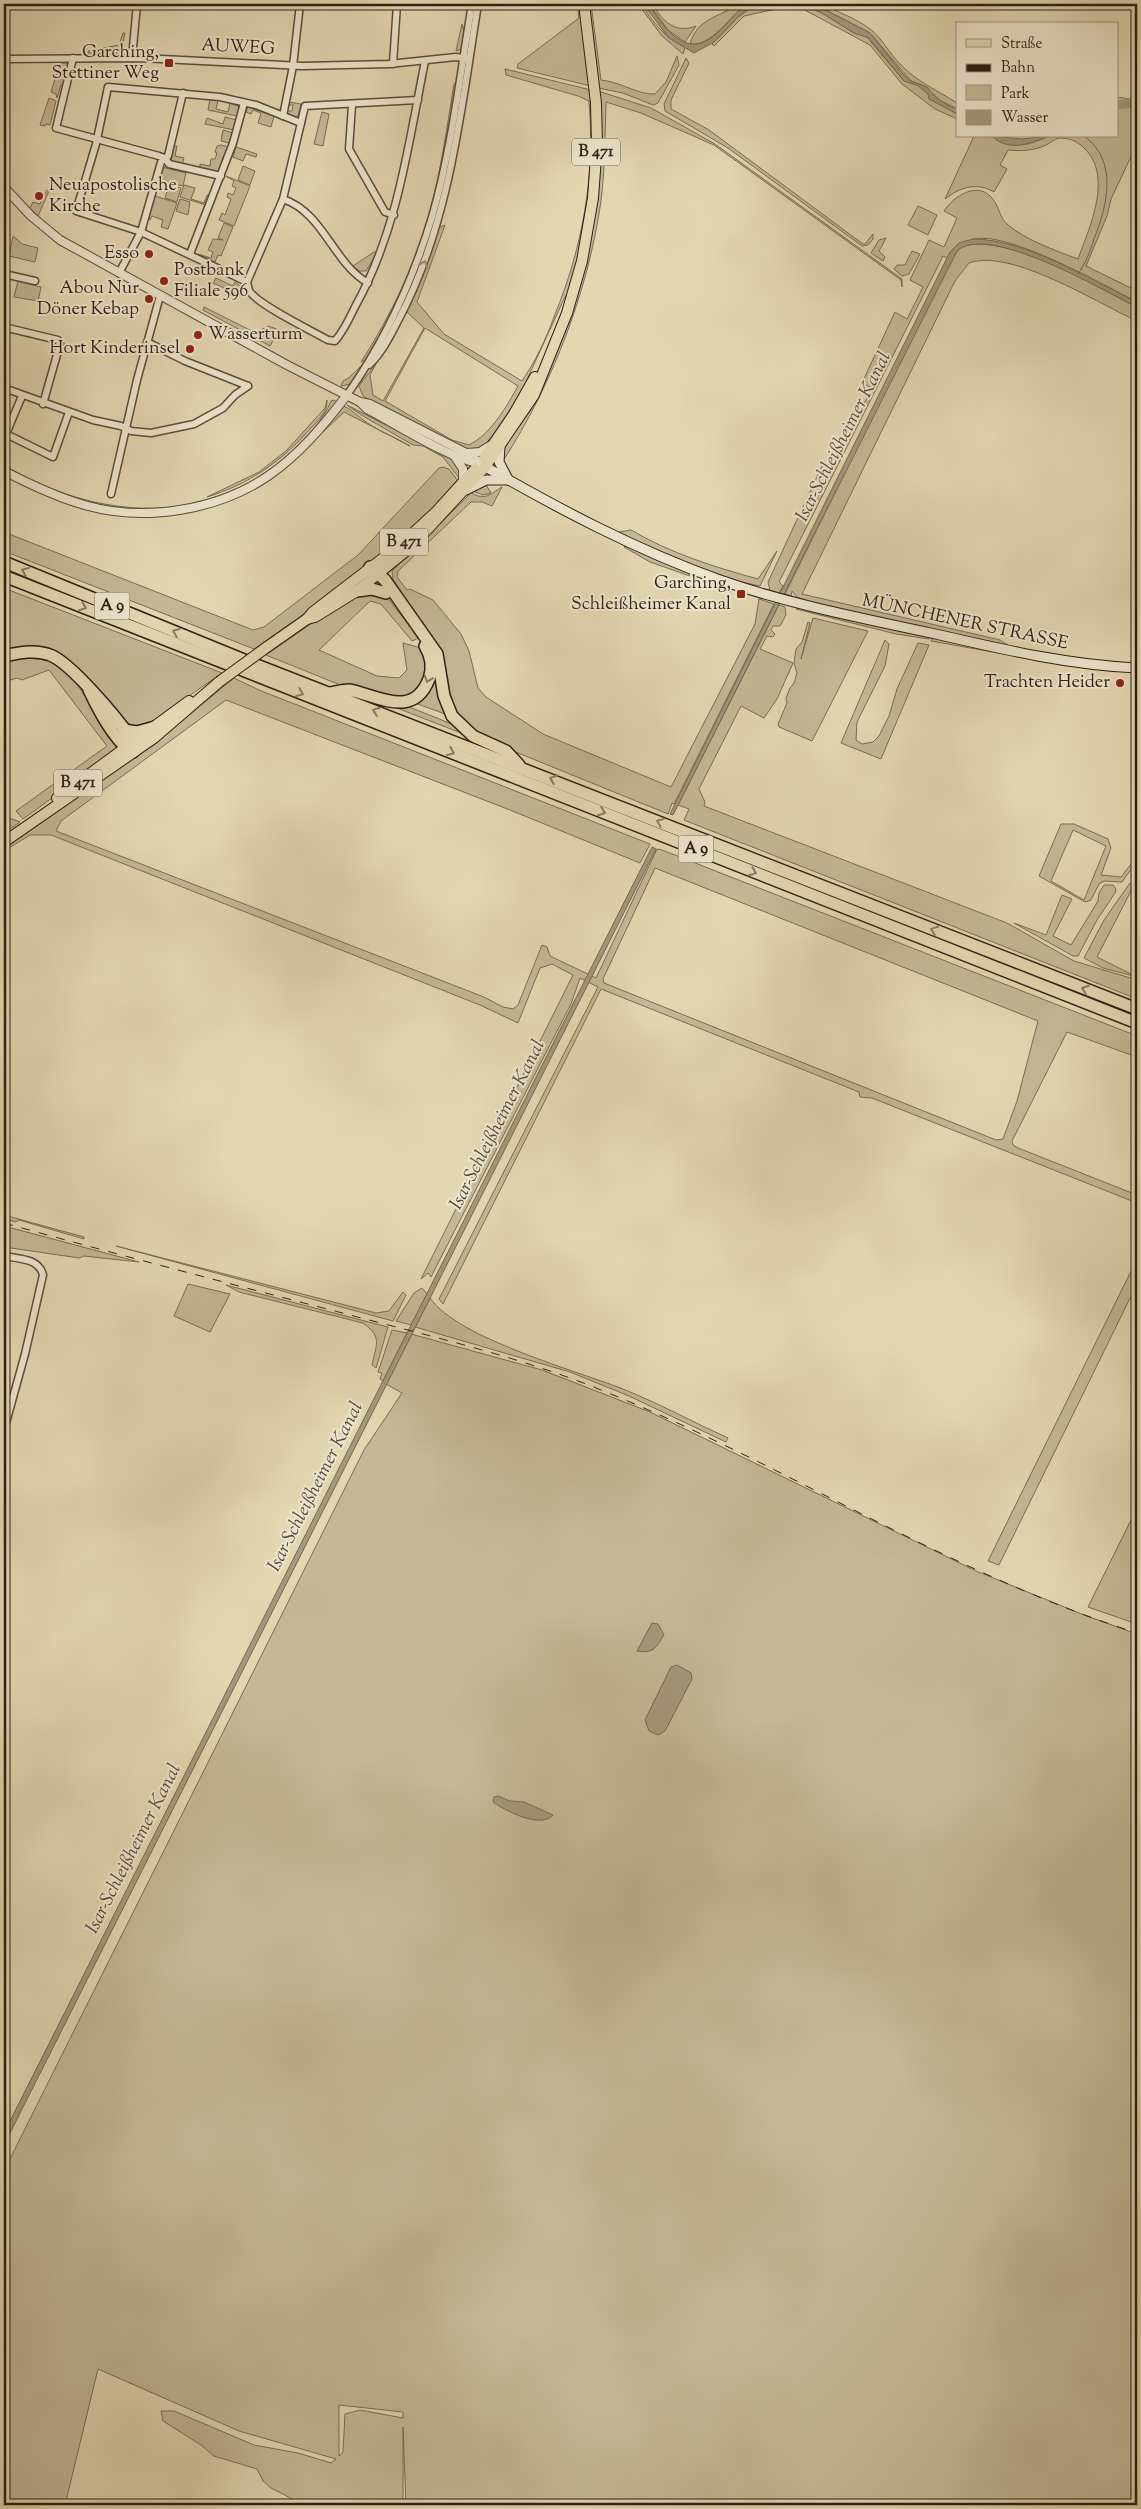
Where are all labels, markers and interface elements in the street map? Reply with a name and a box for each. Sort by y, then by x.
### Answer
legend [956,22,1118,138]
street label: AUWEG [200,33,276,63]
text: Straße [1001,34,1043,55]
place label: Garching, Stettiner Weg [52,40,159,87]
marker: Garching, Stettiner Weg [163,57,175,69]
text: Bahn [1001,58,1035,79]
text: Park [1001,84,1030,105]
text: Wasser [1001,108,1048,129]
road number: B 471 [572,138,620,166]
place label: Neuapostolische Kirche [49,173,177,220]
marker: Neuapostolische Kirche [33,190,45,202]
place label: Esso [104,241,139,267]
marker: Esso [143,248,155,260]
place label: Postbank Filiale 596 [174,258,248,305]
one-way arrow [418,260,428,268]
marker: Postbank Filiale 596 [158,275,170,287]
place label: Abou Nur Döner Kebap [37,276,139,323]
marker: Abou Nur Döner Kebap [143,293,155,305]
place label: Wasserturm [208,322,303,348]
marker: Wasserturm [192,329,204,341]
place label: Hort Kinderinsel [49,336,180,362]
marker: Hort Kinderinsel [184,343,196,355]
water label: Isar-Schleißheimer Kanal [789,347,899,526]
road number: B 471 [380,528,428,556]
one-way arrow [22,566,30,576]
place label: Garching, Schleißheimer Kanal [571,571,731,618]
marker: Garching, Schleißheimer Kanal [735,588,747,600]
street label: MÜNCHENER STRASSE [859,588,1071,658]
road number: A 9 [94,592,130,620]
one-way arrow [78,601,87,612]
one-way arrow [172,627,181,638]
place label: Trachten Heider [984,670,1110,696]
one-way arrow [424,674,434,682]
marker: Trachten Heider [1114,677,1126,689]
one-way arrow [295,687,304,697]
one-way arrow [372,707,381,717]
one-way arrow [446,746,455,757]
road number: B 471 [54,770,102,796]
one-way arrow [549,775,557,785]
one-way arrow [597,806,606,816]
one-way arrow [657,817,665,827]
road number: A 9 [678,836,714,862]
one-way arrow [749,866,757,876]
one-way arrow [930,926,939,936]
one-way arrow [1082,985,1090,995]
water label: Isar-Schleißheimer Kanal [443,1035,553,1214]
water label: Isar-Schleißheimer Kanal [261,1397,371,1576]
water label: Isar-Schleißheimer Kanal [79,1759,189,1938]

